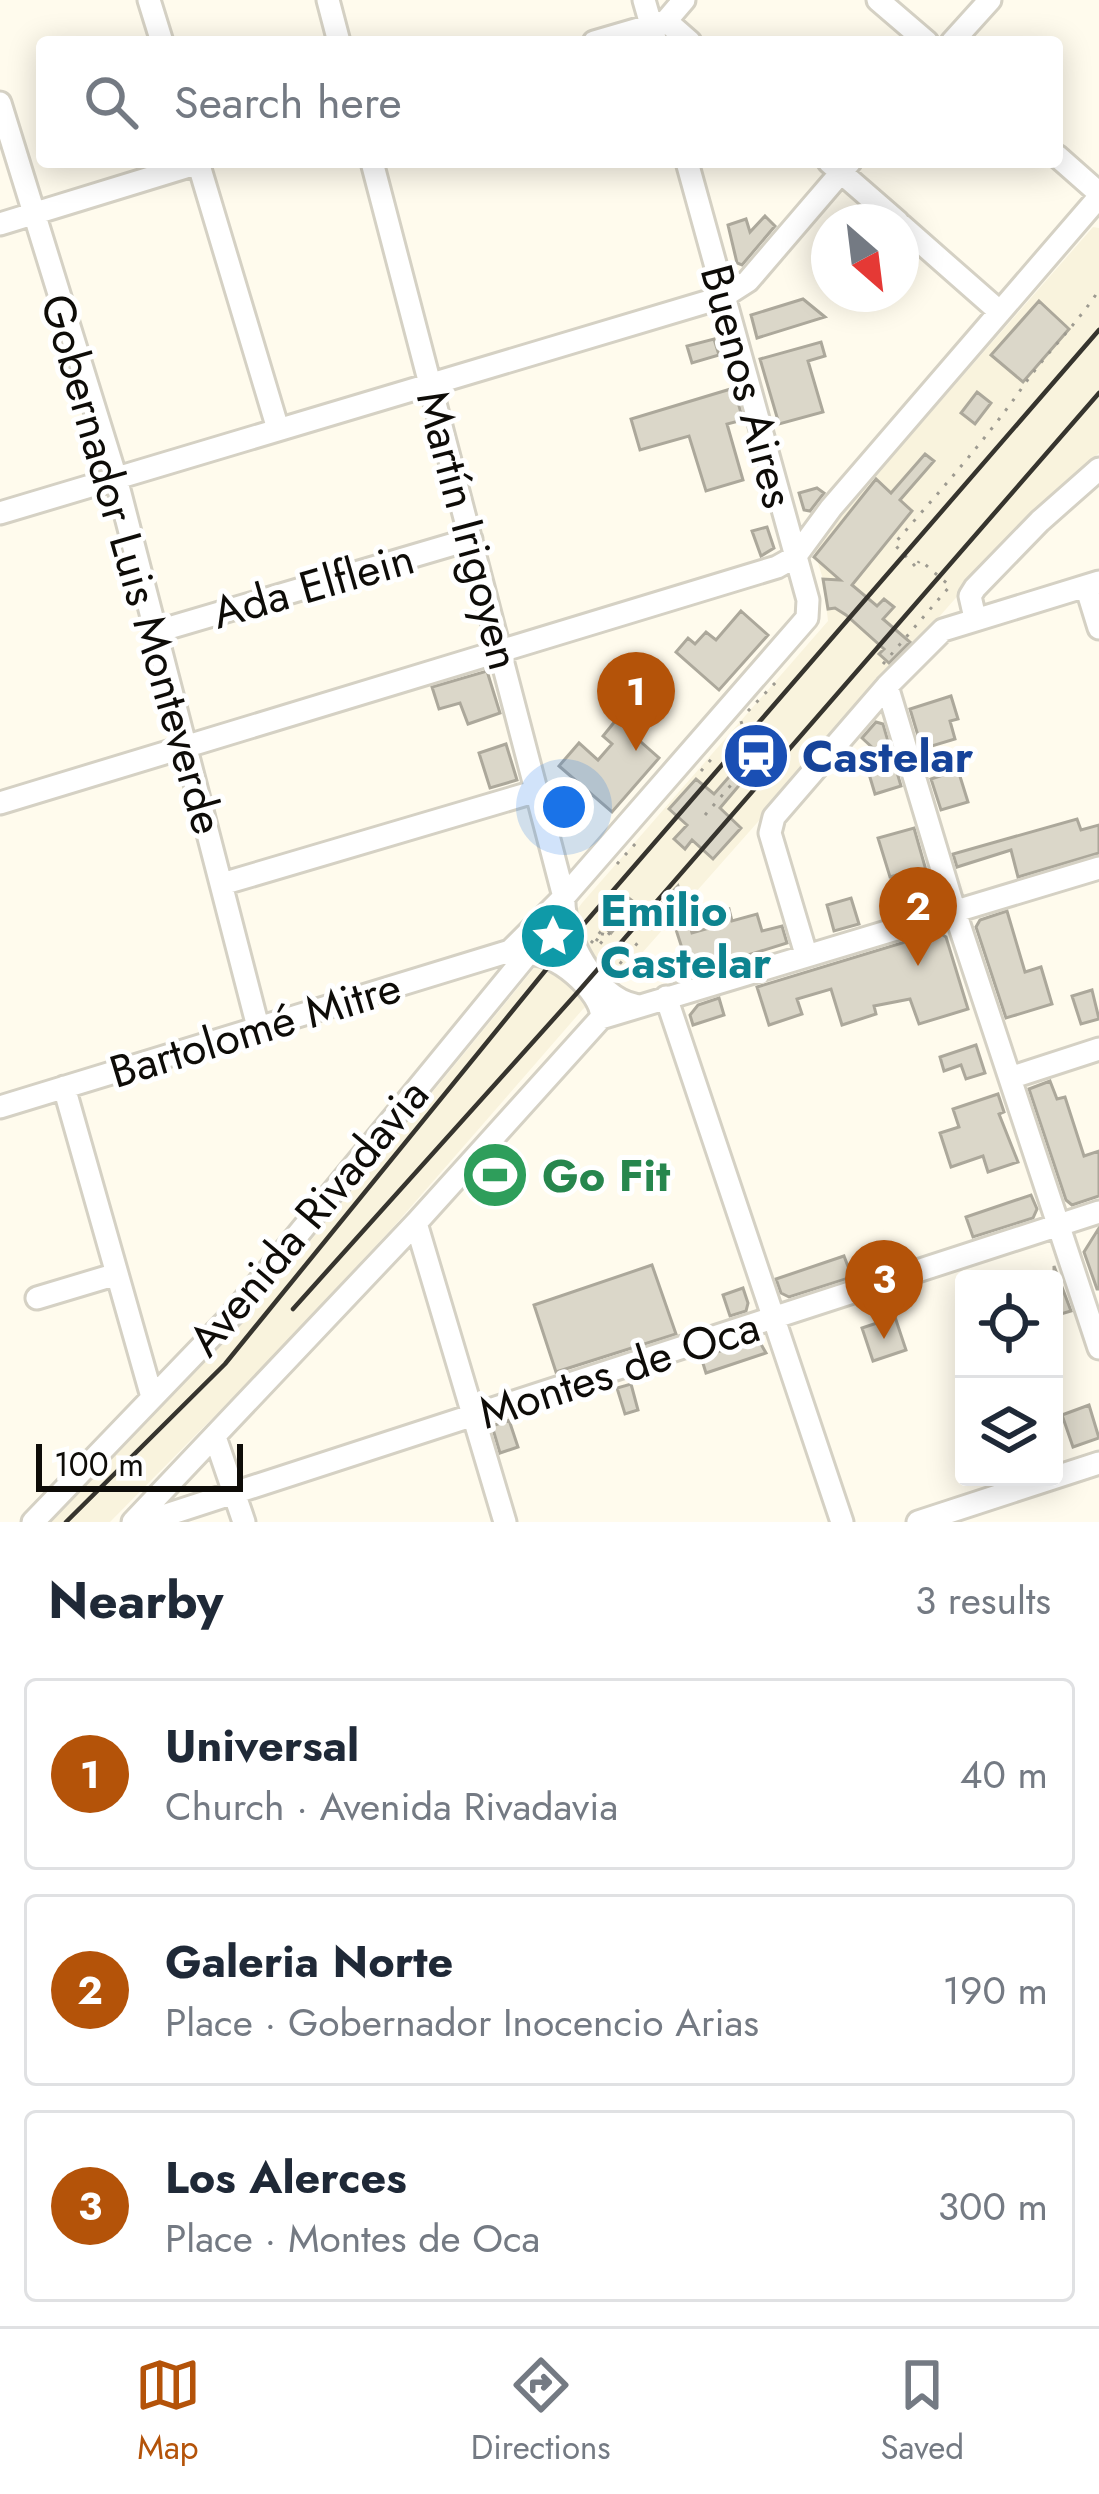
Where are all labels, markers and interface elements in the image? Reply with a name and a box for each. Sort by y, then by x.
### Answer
search box [36,36,1063,168]
icon: search [78,69,144,135]
text: Search here [174,70,402,135]
north arrow [811,204,919,312]
street label: Buenos Aires [684,257,811,515]
street label: Gobernador Luis Monteverde [24,287,241,842]
street label: Martín Irigoyen [400,383,537,677]
street label: Ada Elflein [205,526,422,645]
pin: 1 [597,652,675,751]
station icon: Castelar [721,721,791,791]
place label: Castelar [802,724,974,789]
your location [534,777,594,837]
pin: 2 [879,867,957,966]
place label: Emilio Castelar [600,878,772,995]
place icon: Emilio Castelar [518,901,588,971]
street label: Bartolomé Mitre [102,954,409,1105]
street label: Avenida Rivadavia [173,1065,444,1370]
sports icon: Go Fit [460,1140,530,1210]
place label: Go Fit [542,1143,671,1208]
pin: 3 [845,1240,923,1339]
map controls [955,1270,1063,1486]
button: locate [955,1270,1063,1378]
street label: Montes de Oca [471,1294,768,1445]
button: layers [955,1378,1063,1486]
scale bar [36,1438,243,1491]
text: 100 m [54,1441,144,1488]
text: Nearby [48,1563,223,1637]
text: 3 results [915,1572,1051,1629]
text: Universal [165,1713,359,1778]
text: 1 [80,1746,100,1803]
text: 40 m [960,1746,1048,1803]
text: Church · Avenida Rivadavia [165,1778,618,1835]
text: Galeria Norte [165,1929,453,1994]
text: 2 [77,1962,103,2019]
text: 190 m [942,1962,1048,2019]
text: Place · Gobernador Inocencio Arias [165,1994,759,2051]
text: Los Alerces [165,2145,407,2210]
text: 3 [78,2178,102,2235]
text: 300 m [938,2178,1048,2235]
text: Place · Montes de Oca [165,2210,540,2267]
tab: Map [135,2352,201,2471]
tab: Directions [471,2352,611,2471]
tab: Saved [880,2352,964,2471]

